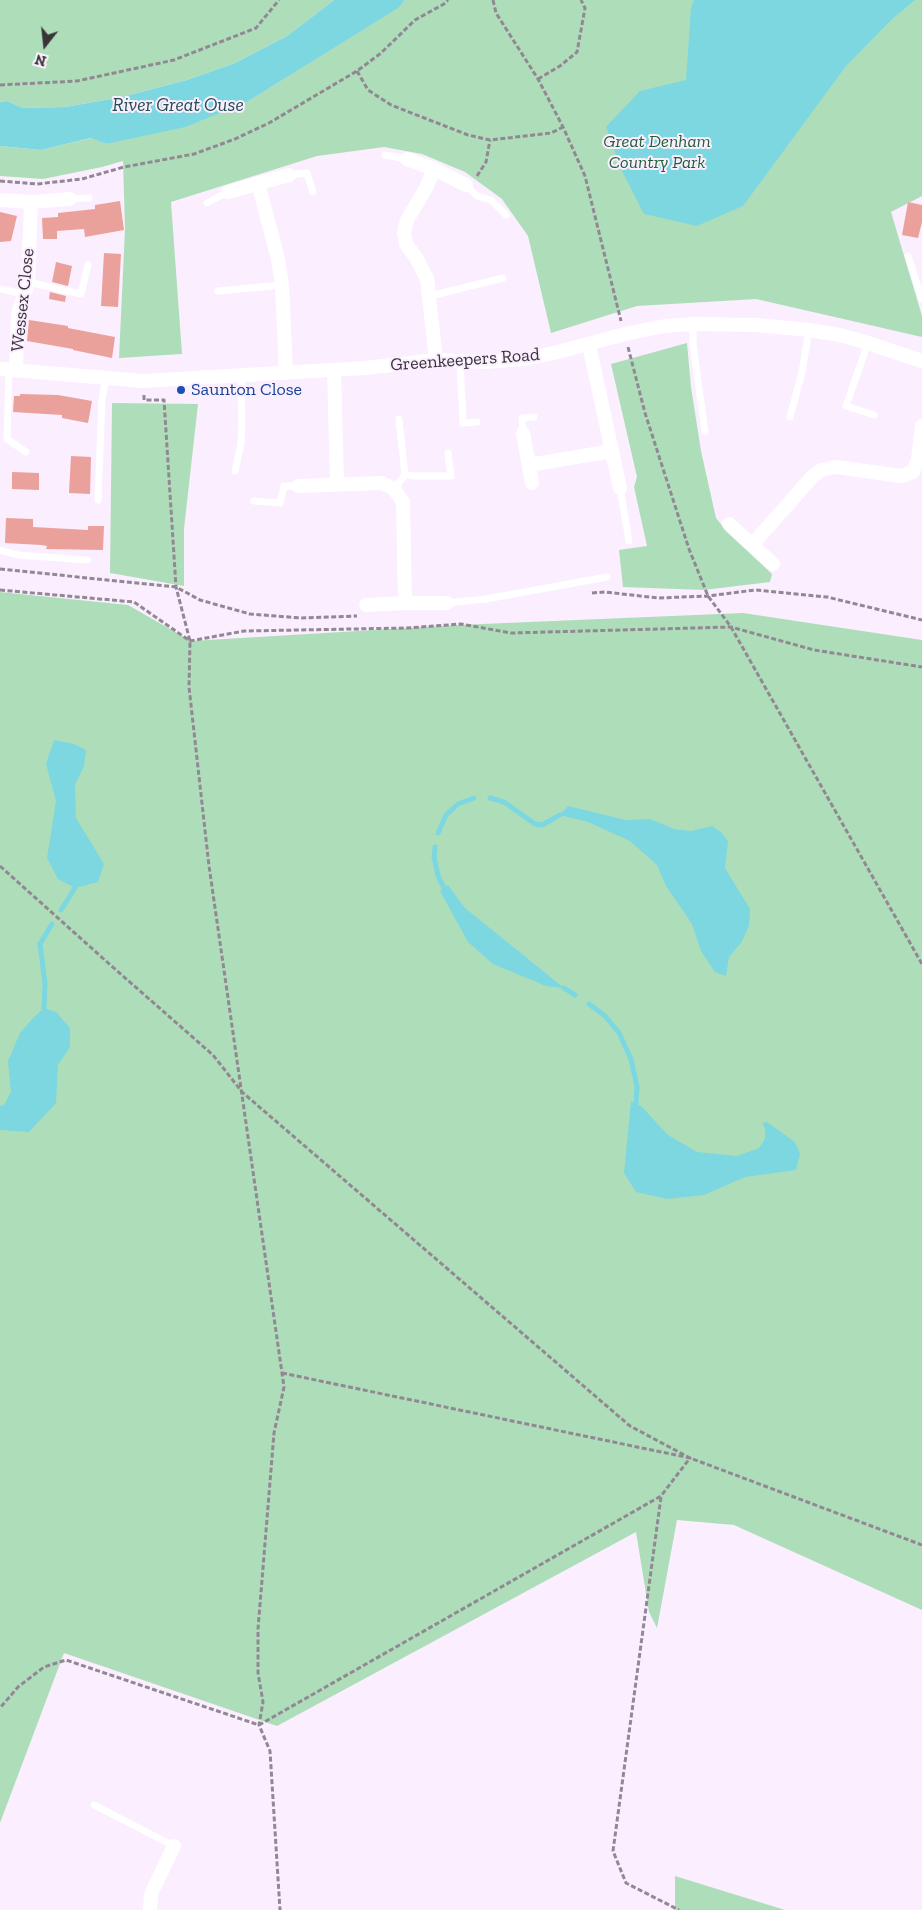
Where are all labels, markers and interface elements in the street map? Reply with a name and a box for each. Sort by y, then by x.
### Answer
north arrow [20,20,70,70]
text: N [33,50,48,70]
water label: River Great Ouse [112,95,244,117]
park label: Great Denham Country Park [603,131,711,173]
street label: Wessex Close [7,247,39,353]
street label: Greenkeepers Road [390,344,540,376]
place label: Saunton Close [191,379,302,401]
marker: Saunton Close [175,384,187,396]

